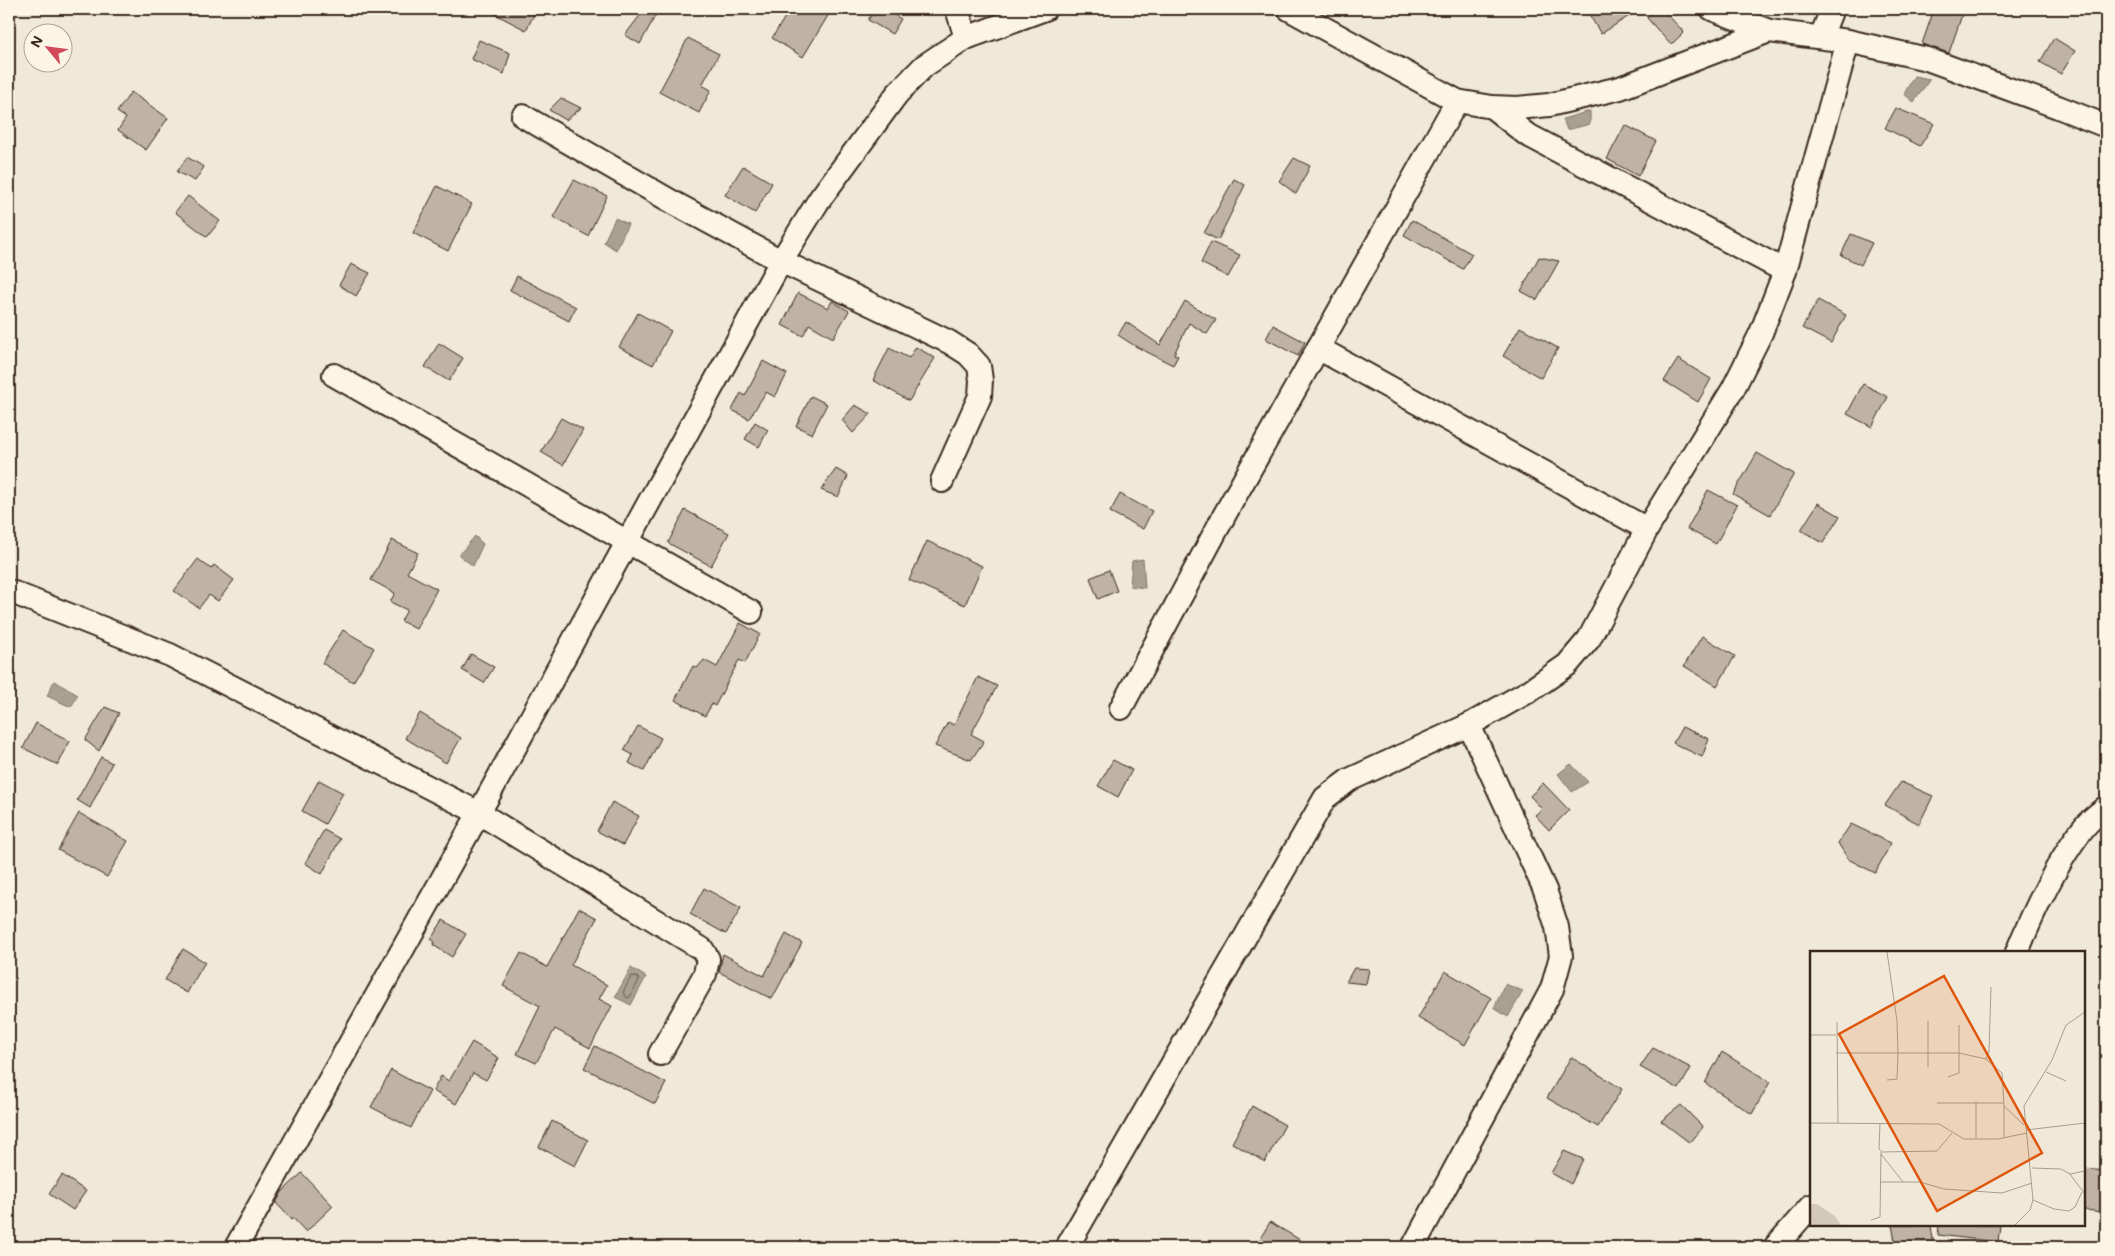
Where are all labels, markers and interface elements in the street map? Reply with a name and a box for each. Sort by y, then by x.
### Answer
north arrow [22,22,72,72]
text: N [25,32,47,51]
inset map [1810,951,2085,1226]

